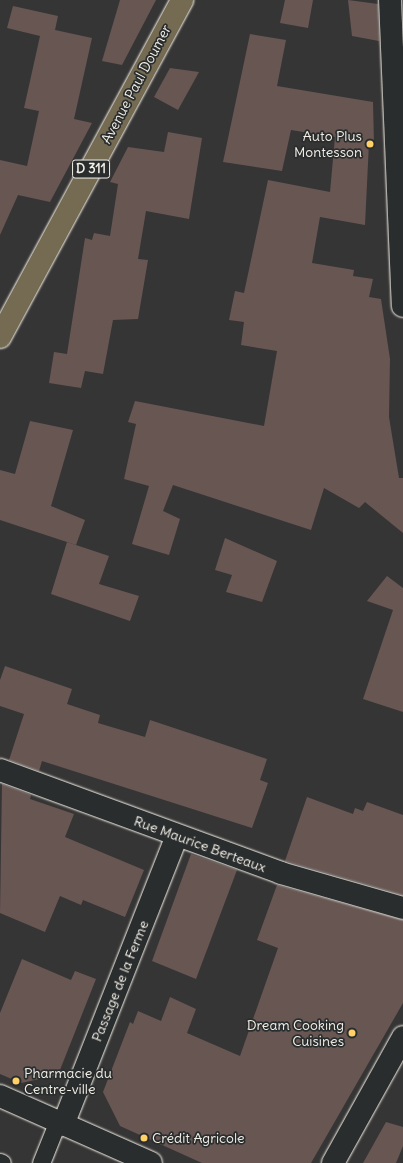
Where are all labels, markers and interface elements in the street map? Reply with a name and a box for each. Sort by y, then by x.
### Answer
street label: Avenue Paul Doumer [98,22,174,146]
place label: Auto Plus Montesson [294,128,362,160]
marker: Auto Plus Montesson [365,139,375,149]
road number: D 311 [72,158,110,180]
street label: Rue Maurice Berteaux [132,812,268,876]
street label: Passage de la Ferme [88,918,152,1044]
place label: Dream Cooking Cuisines [247,1017,344,1050]
marker: Dream Cooking Cuisines [347,1028,357,1038]
place label: Pharmacie du Centre-ville [24,1065,112,1098]
marker: Pharmacie du Centre-ville [11,1076,21,1086]
place label: Crédit Agricole [152,1130,245,1146]
marker: Crédit Agricole [139,1133,149,1143]

